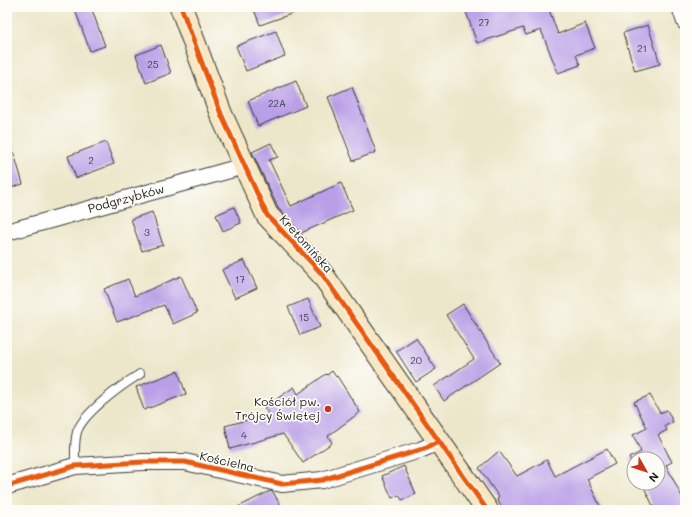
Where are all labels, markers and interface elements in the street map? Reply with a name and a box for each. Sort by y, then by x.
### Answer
house number: 27 [478,15,490,29]
house number: 21 [637,41,647,55]
house number: 25 [147,57,159,71]
house number: 22A [268,96,286,110]
house number: 2 [88,153,94,167]
street label: Podgrzybków [86,180,166,216]
street label: Kretomińska [276,211,337,276]
house number: 3 [144,225,150,239]
house number: 17 [235,272,245,286]
house number: 15 [299,310,309,324]
house number: 20 [410,353,422,367]
place label: Kościół pw. Trójcy Świętej [235,393,320,423]
marker: Kościół pw. Trójcy Świętej [323,404,333,414]
house number: 4 [241,428,247,442]
street label: Kościelna [198,447,256,475]
north arrow [626,451,666,491]
text: N [646,470,663,486]

